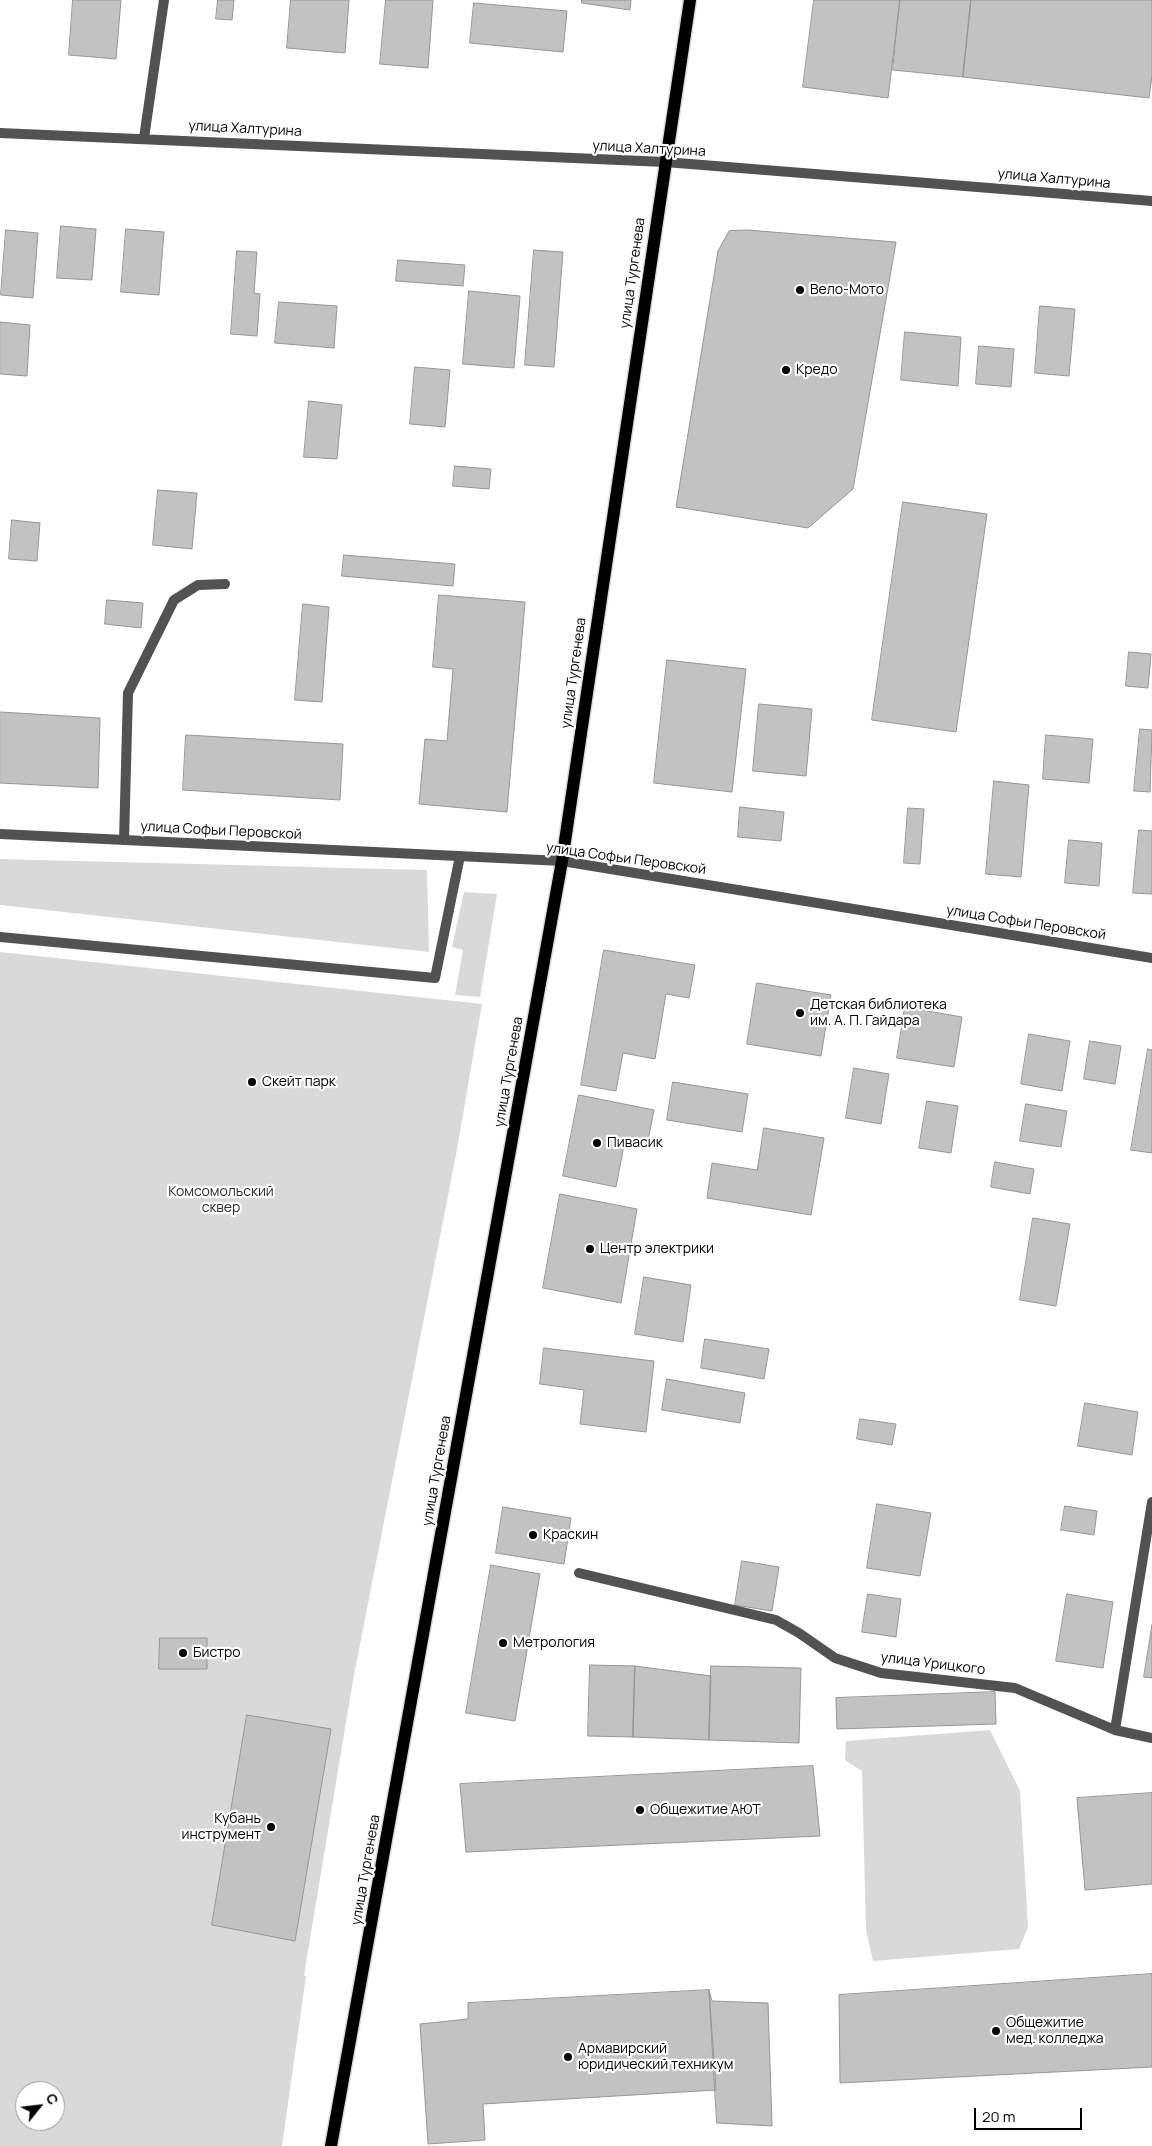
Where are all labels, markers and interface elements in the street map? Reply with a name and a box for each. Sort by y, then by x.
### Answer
street label: улица Халтурина [188,118,302,140]
street label: улица Халтурина [592,138,706,160]
street label: улица Халтурина [997,166,1111,192]
street label: улица Тургенева [617,216,649,330]
place label: Вело-Мото [810,282,884,298]
marker: Вело-Мото [794,284,806,296]
place label: Кредо [796,362,837,378]
marker: Кредо [780,364,792,376]
street label: улица Тургенева [558,616,590,730]
street label: улица Софьи Перовской [140,818,302,844]
street label: улица Софьи Перовской [545,839,707,879]
street label: улица Софьи Перовской [945,902,1107,944]
place label: Детская библиотека им. А. П. Гайдара [810,997,947,1030]
marker: Детская библиотека им. А. П. Гайдара [794,1007,806,1019]
street label: улица Тургенева [491,1015,527,1129]
place label: Скейт парк [262,1074,336,1090]
marker: Скейт парк [246,1076,258,1088]
place label: Пивасик [607,1135,663,1151]
marker: Пивасик [591,1137,603,1149]
park label: Комсомольский сквер [168,1184,274,1216]
place label: Центр электрики [600,1241,714,1257]
marker: Центр электрики [584,1243,596,1255]
street label: улица Тургенева [419,1414,455,1528]
place label: Краскин [543,1527,598,1543]
marker: Краскин [527,1529,539,1541]
place label: Метрология [513,1635,595,1651]
marker: Метрология [497,1637,509,1649]
place label: Бистро [193,1645,241,1661]
marker: Бистро [177,1647,189,1659]
street label: улица Урицкого [880,1649,986,1679]
place label: Общежитие АЮТ [650,1802,761,1818]
marker: Общежитие АЮТ [634,1804,646,1816]
place label: Кубань инструмент [181,1811,261,1844]
street label: улица Тургенева [348,1813,384,1927]
marker: Кубань инструмент [265,1821,277,1833]
place label: Общежитие мед. колледжа [1006,2015,1104,2048]
marker: Общежитие мед. колледжа [990,2025,1002,2037]
place label: Армавирский юридический техникум [578,2041,734,2074]
marker: Армавирский юридический техникум [562,2051,574,2063]
north arrow [15,2081,65,2131]
text: С [42,2090,63,2108]
scale bar [977,2098,1084,2130]
text: 20 m [982,2106,1015,2127]

